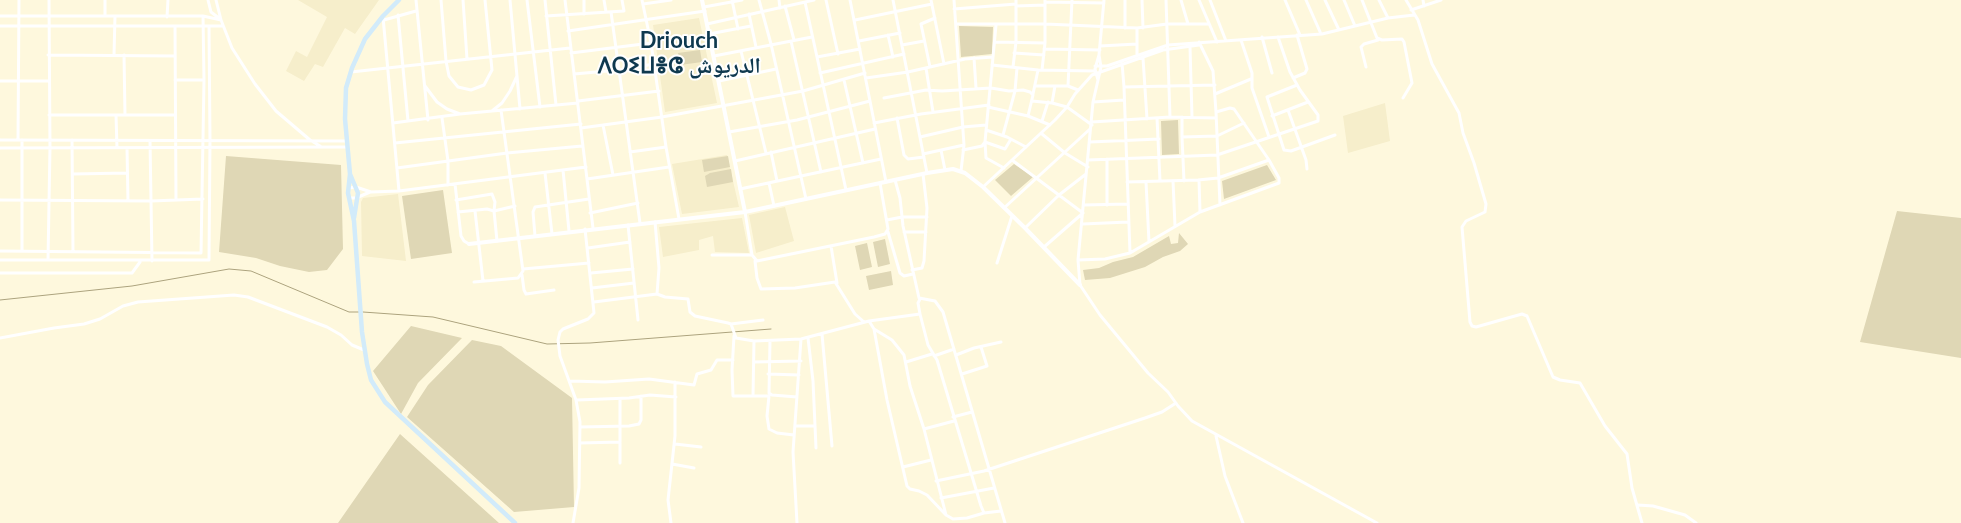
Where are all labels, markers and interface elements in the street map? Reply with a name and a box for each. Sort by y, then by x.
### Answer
district label: Driouch ⴷⵔⵉⵡⴻⵛ الدريوش [597,28,761,80]

